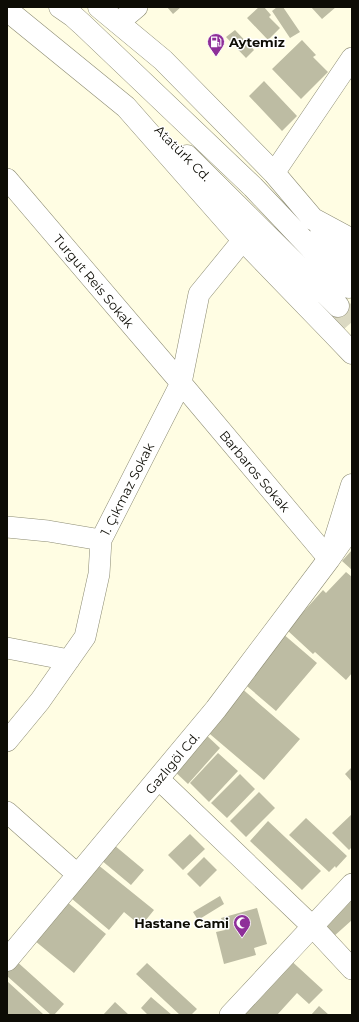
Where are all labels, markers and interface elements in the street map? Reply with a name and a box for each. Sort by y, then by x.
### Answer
fuel station icon: Aytemiz [206,32,226,57]
place label: Aytemiz [228,34,285,50]
street label: Atatürk Cd. [152,122,215,185]
street label: Turgut Reis Sokak [50,231,138,331]
street label: Barbaros Sokak [216,427,294,515]
street label: 1. Çıkmaz Sokak [97,440,157,538]
street label: Gazlıgöl Cd. [142,729,203,797]
mosque icon: Hastane Cami [232,913,252,938]
place label: Hastane Cami [134,915,229,931]

